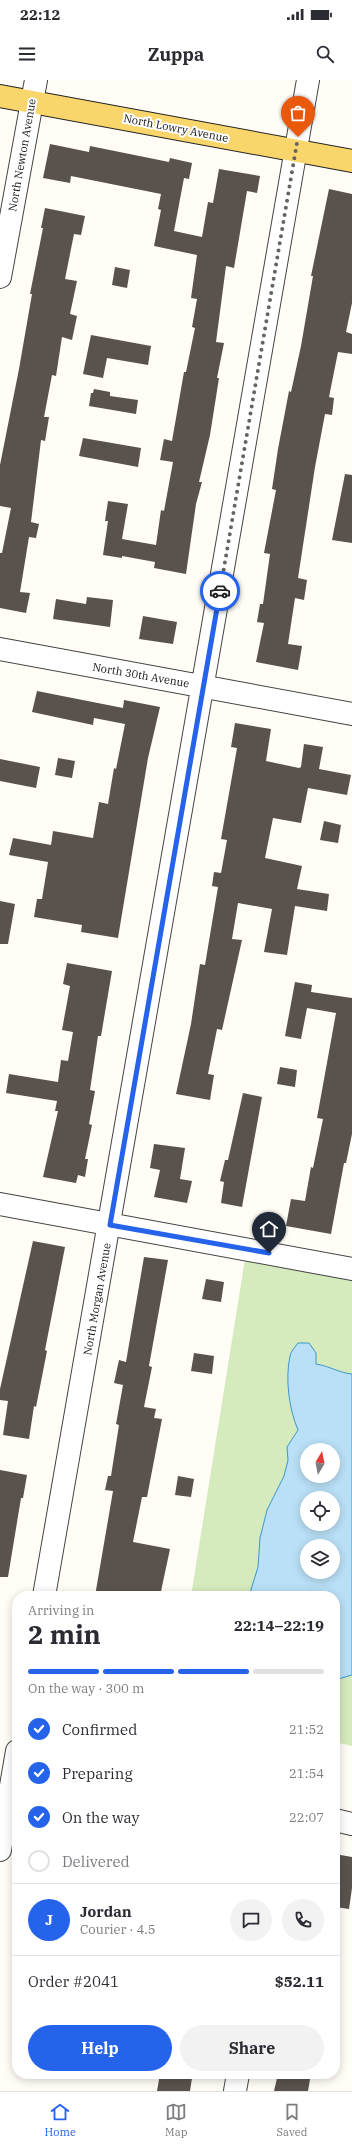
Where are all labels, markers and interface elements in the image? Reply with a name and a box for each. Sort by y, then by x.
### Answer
text: 22:12 [20,5,61,24]
icon: menu [16,43,38,65]
text: Zuppa [148,43,204,66]
icon: search [314,43,336,65]
pin [281,96,315,137]
street label: North Newton Avenue [5,97,39,212]
icon: bag [287,102,309,124]
street label: North Lowry Avenue [122,111,230,145]
courier [200,571,240,611]
icon: car [209,580,231,602]
street label: North 30th Avenue [91,660,191,690]
pin [252,1212,286,1253]
icon: home [258,1218,280,1240]
street label: North Morgan Avenue [80,1242,114,1356]
north arrow [300,1443,340,1483]
map controls [300,1443,340,1579]
button: locate [300,1491,340,1531]
button: layers [300,1539,340,1579]
text: Arriving in [28,1602,94,1619]
text: 22:14–22:19 [234,1616,324,1635]
text: 2 min [28,1617,101,1651]
text: On the way · 300 m [28,1680,144,1697]
icon: check [28,1718,50,1740]
text: Confirmed [62,1720,137,1739]
text: 21:52 [289,1721,324,1738]
icon: check [28,1762,50,1784]
text: Preparing [62,1764,133,1783]
text: 21:54 [289,1765,324,1782]
icon: check [28,1806,50,1828]
text: On the way [62,1808,140,1827]
text: 22:07 [289,1809,324,1826]
text: Delivered [62,1852,130,1871]
button: chat [230,1899,272,1941]
button: phone [282,1899,324,1941]
text: Jordan [80,1902,132,1921]
text: J [45,1910,53,1929]
text: Courier · 4.5 [80,1921,156,1938]
text: Order #2041 [28,1972,119,1991]
text: $52.11 [275,1972,324,1991]
button: Help [28,2025,172,2071]
button: Share [180,2025,324,2071]
tab: Home [45,2101,76,2139]
tab: Map [165,2101,187,2139]
tab: Saved [277,2101,307,2139]

